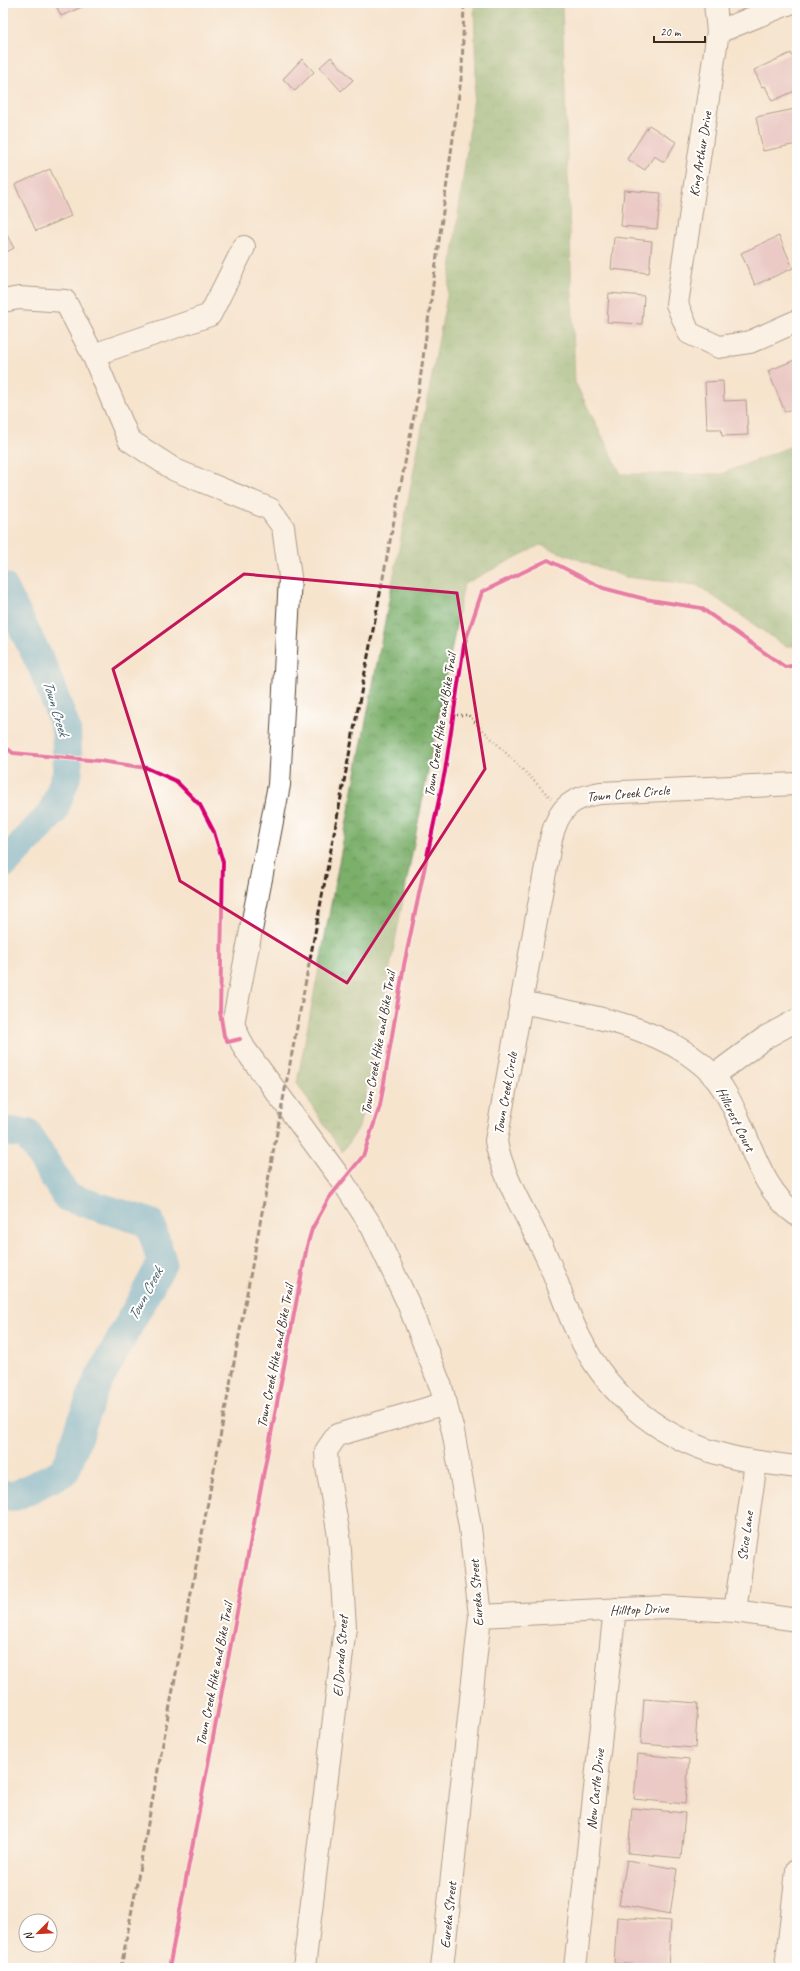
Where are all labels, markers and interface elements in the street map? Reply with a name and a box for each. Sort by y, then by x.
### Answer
scale bar [654,18,705,44]
text: 20 m [660,24,682,40]
street label: King Arthur Drive [685,109,716,198]
street label: Town Creek Hike and Bike Trail [421,650,461,798]
water label: Town Creek [38,678,74,740]
street label: Town Creek Circle [586,781,671,806]
street label: Town Creek Hike and Bike Trail [358,968,400,1116]
street label: Town Creek Circle [490,1049,521,1135]
street label: Hillcrest Court [713,1084,759,1155]
water label: Town Creek [124,1263,168,1324]
street label: Town Creek Hike and Bike Trail [253,1281,298,1429]
street label: Stice Lane [734,1509,758,1562]
street label: Eureka Street [466,1558,487,1627]
street label: Town Creek Hike and Bike Trail [192,1599,237,1747]
street label: Hilltop Drive [609,1600,670,1619]
street label: El Dorado Street [329,1613,352,1697]
street label: New Castle Drive [583,1747,608,1830]
street label: Eureka Street [437,1880,461,1949]
north arrow [18,1913,58,1953]
text: N [20,1929,37,1943]

